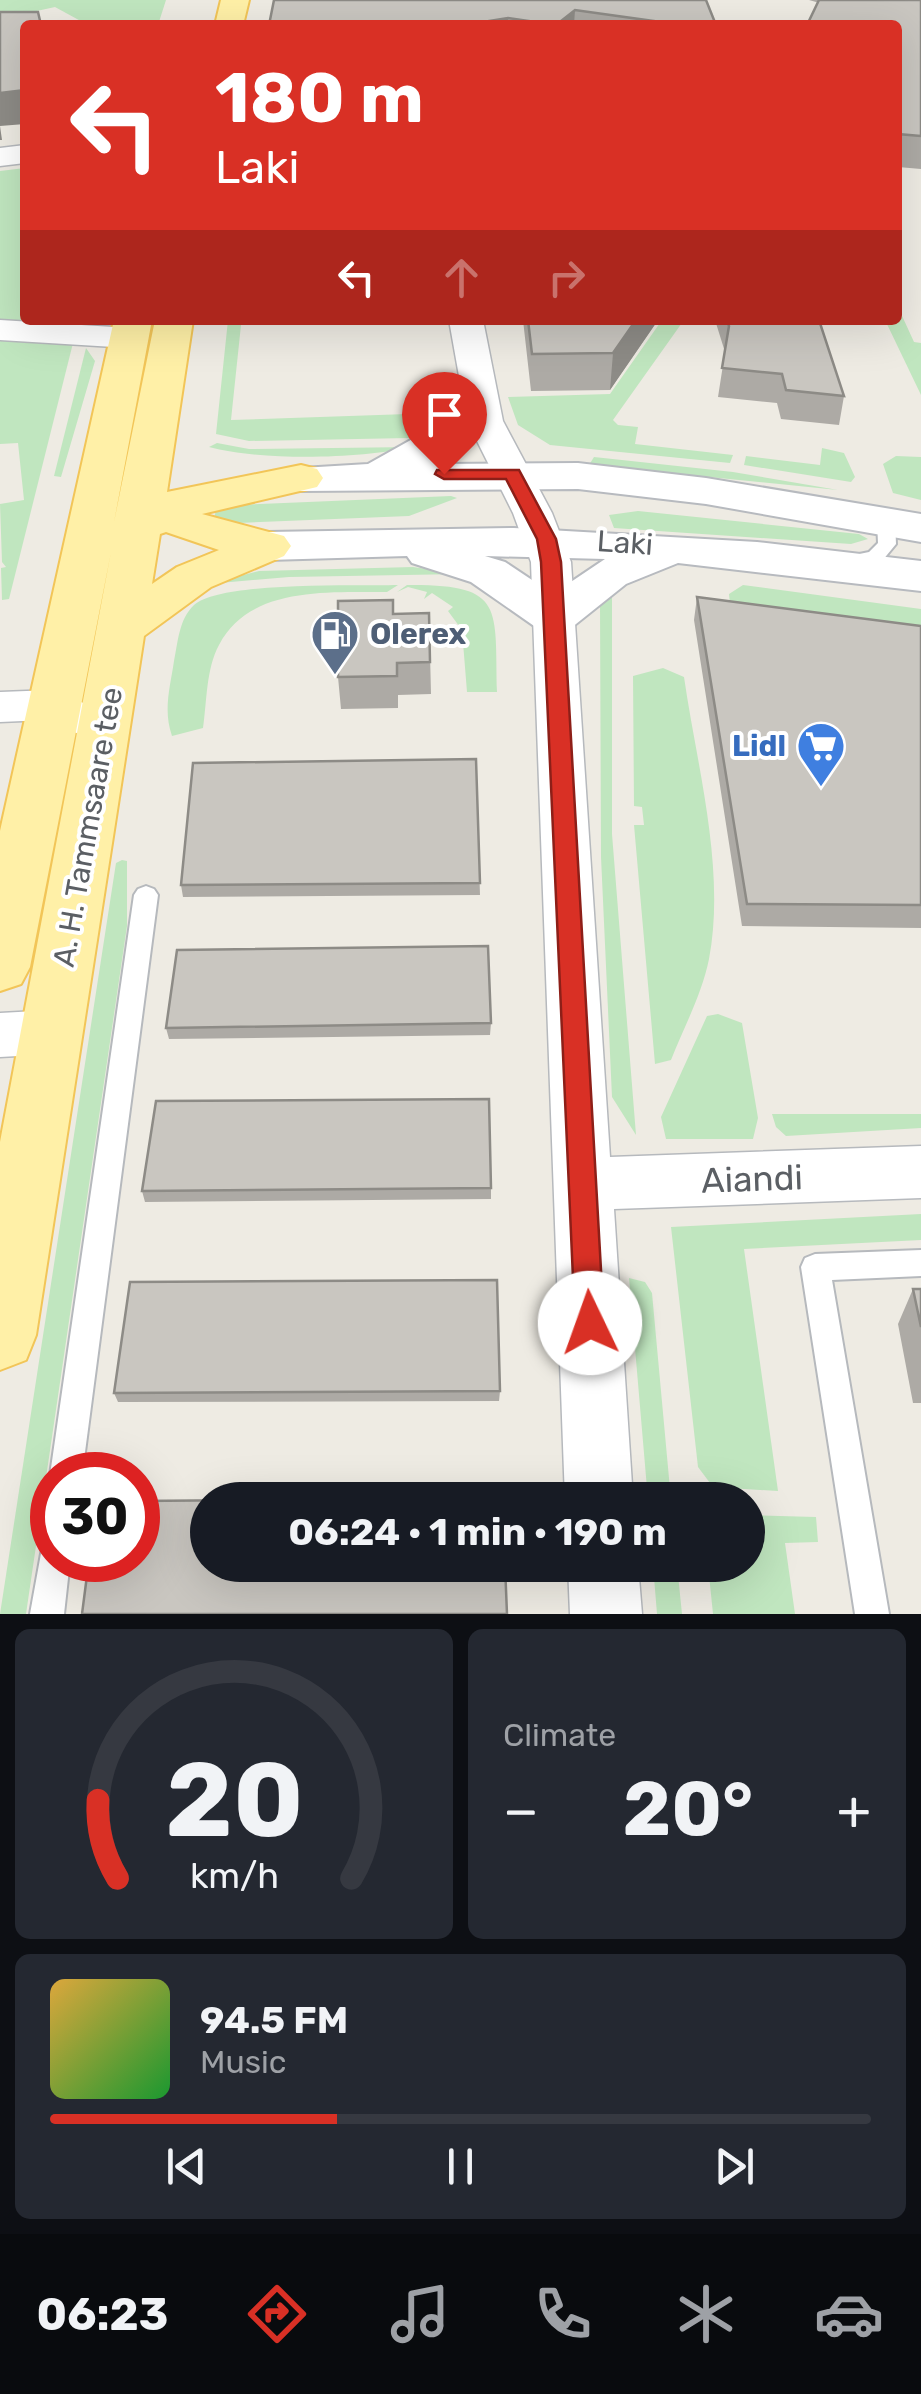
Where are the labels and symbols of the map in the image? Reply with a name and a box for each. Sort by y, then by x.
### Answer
pin [402,372,487,475]
street label: Laki [596,523,654,563]
fuel station icon: Olerex [309,608,361,676]
place label: Olerex [370,616,467,652]
street label: A. H. Tammsaare tee [46,684,130,970]
supermarket icon: Lidl [795,720,847,788]
place label: Lidl [732,728,786,764]
street label: Aiandi [700,1156,804,1202]
position arrow [538,1271,642,1375]
speed limit sign: 30 [30,1452,160,1582]

